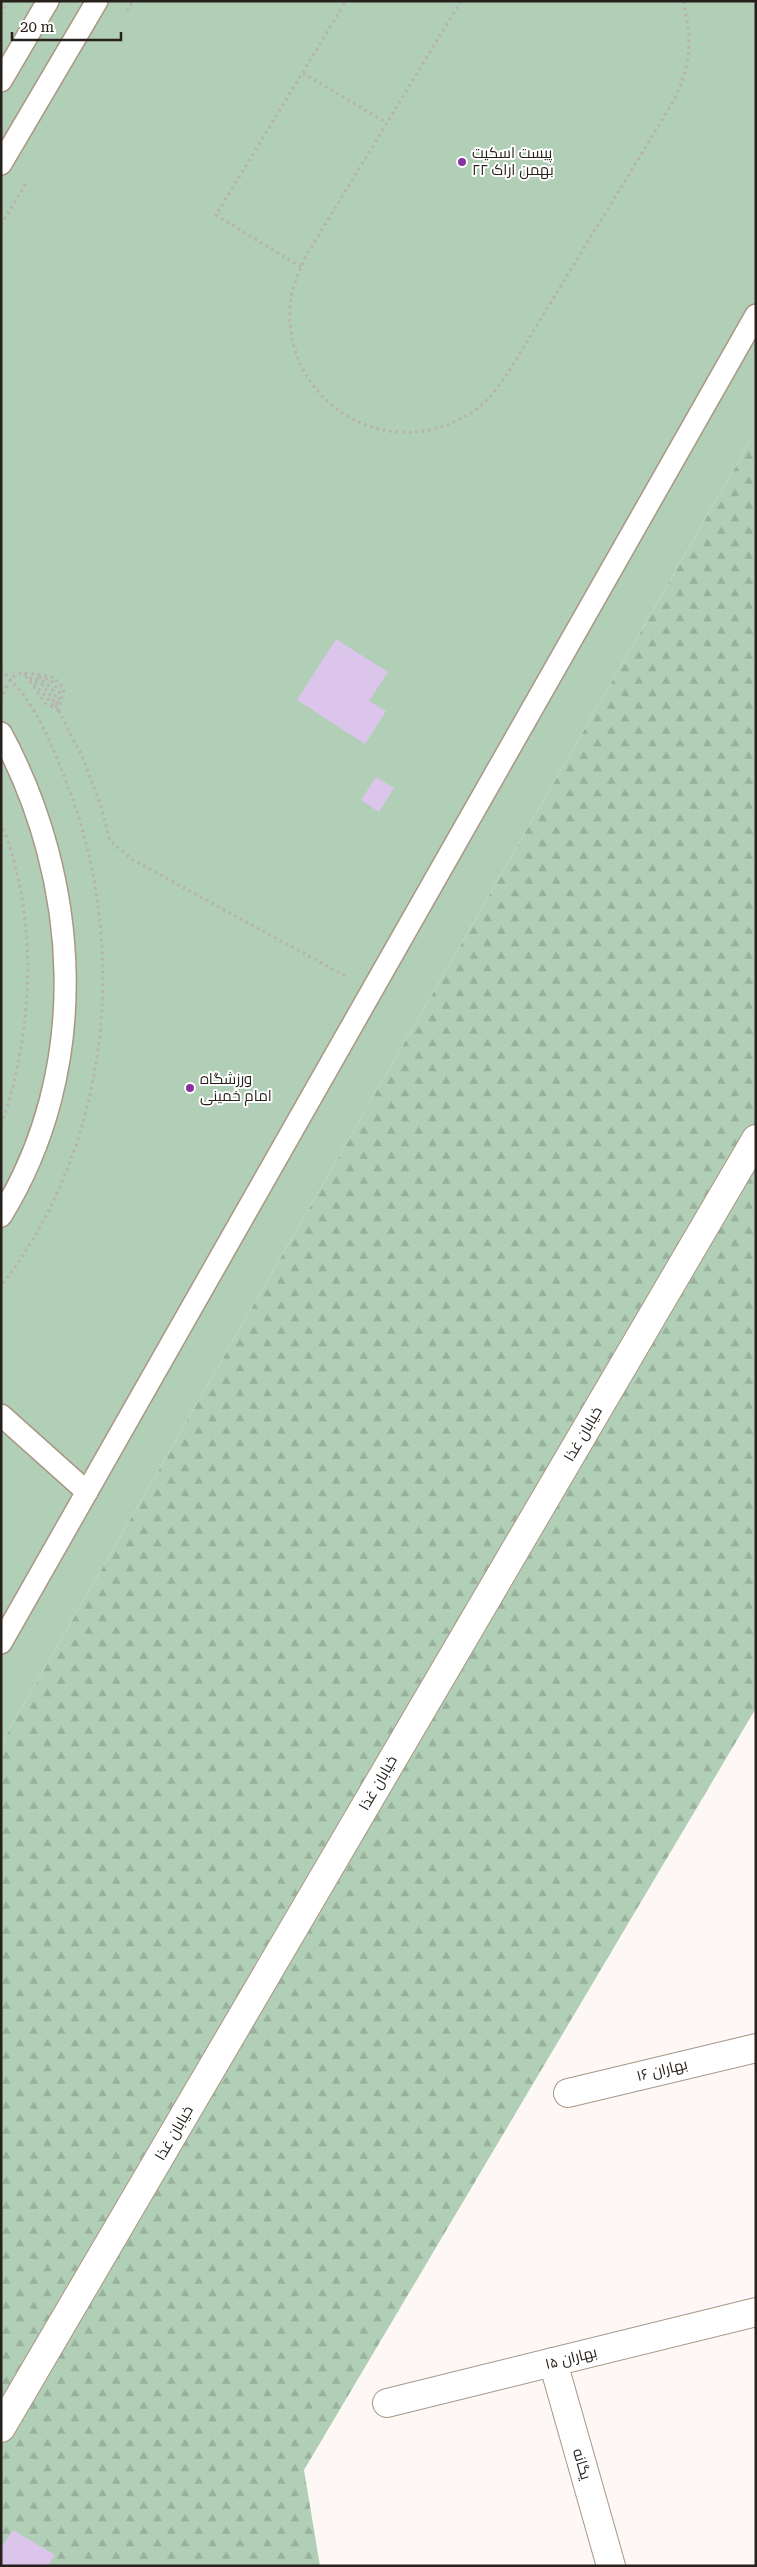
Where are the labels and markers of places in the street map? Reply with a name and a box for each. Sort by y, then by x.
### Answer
place label: پیست اسکیت ۲۲ بهمن اراک [472,144,554,180]
marker: پیست اسکیت ۲۲ بهمن اراک [456,156,468,168]
place label: ورزشگاه امام خمینی [200,1070,272,1106]
marker: ورزشگاه امام خمینی [184,1082,196,1094]

